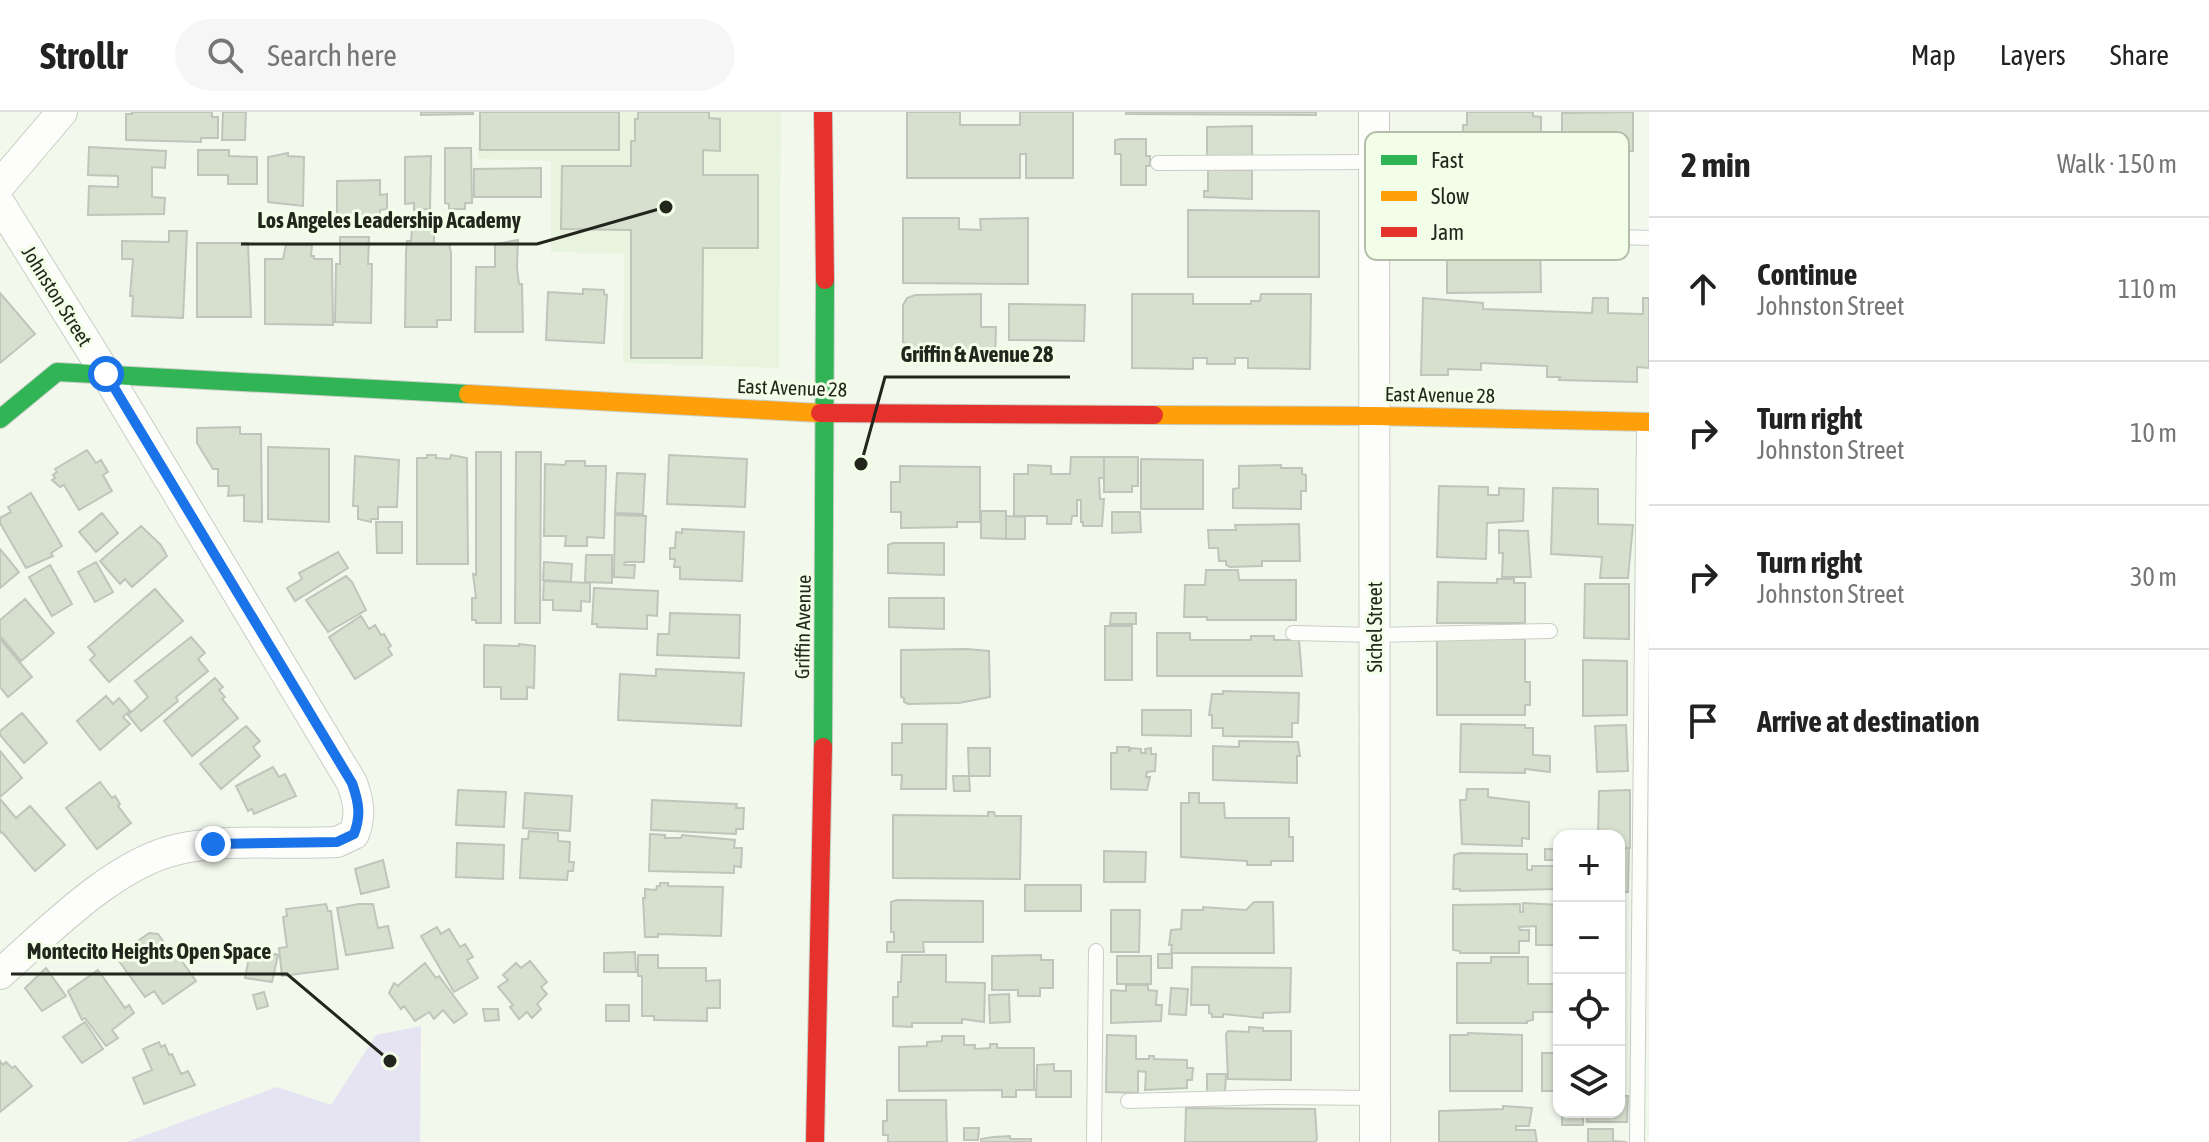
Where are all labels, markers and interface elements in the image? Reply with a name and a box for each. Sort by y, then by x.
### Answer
search box [175,19,735,91]
icon: search [203,33,247,77]
text: Strollr [40,34,127,77]
text: Search here [267,38,397,72]
text: Map [1911,39,1956,71]
text: Layers [2000,39,2066,71]
text: Share [2110,39,2169,71]
legend [1365,132,1629,260]
text: 2 min [1681,145,1750,184]
text: Fast [1431,147,1464,173]
text: Walk · 150 m [2057,149,2177,179]
text: Slow [1431,183,1469,209]
callout: Los Angeles Leadership Academy [241,198,537,244]
text: Los Angeles Leadership Academy [257,207,521,233]
text: Jam [1431,219,1464,245]
street label: Johnston Street [18,241,97,350]
text: Continue [1757,257,1857,291]
icon: ahead [1681,267,1725,311]
text: 110 m [2118,274,2177,304]
text: Johnston Street [1757,291,1905,321]
callout: Griffin & Avenue 28 [885,331,1070,377]
text: Griffin & Avenue 28 [901,341,1053,367]
route start [88,356,124,392]
street label: East Avenue 28 [737,374,848,401]
street label: East Avenue 28 [1385,382,1495,407]
text: Turn right [1757,401,1863,435]
icon: right [1681,411,1725,455]
text: 10 m [2130,418,2177,448]
text: Johnston Street [1757,435,1905,465]
text: Turn right [1757,545,1863,579]
icon: right [1681,555,1725,599]
text: 30 m [2130,562,2177,592]
street label: Griffin Avenue [790,575,815,679]
text: Johnston Street [1757,579,1905,609]
street label: Sichel Street [1363,581,1386,673]
icon: arrive [1681,699,1725,743]
text: Arrive at destination [1757,704,1979,738]
route end [195,826,231,862]
map controls [1553,830,1625,1118]
button: + [1553,830,1625,902]
button: − [1553,902,1625,974]
callout: Montecito Heights Open Space [11,928,287,974]
text: Montecito Heights Open Space [27,938,271,964]
button: locate [1553,974,1625,1046]
button: layers [1553,1046,1625,1118]

